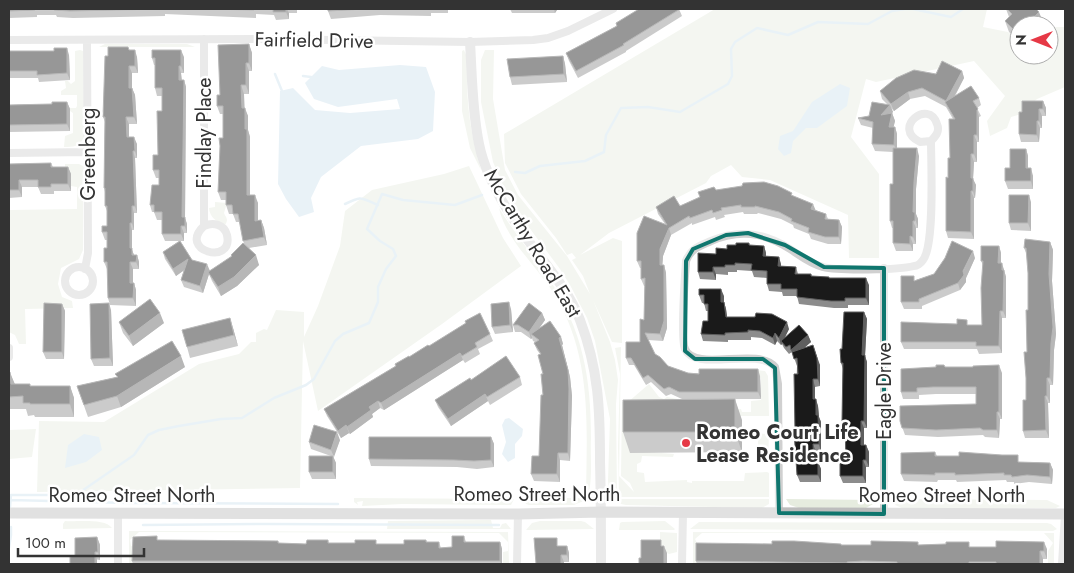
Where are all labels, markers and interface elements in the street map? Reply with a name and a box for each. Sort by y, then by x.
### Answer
north arrow [1009,15,1059,65]
street label: Fairfield Drive [254,25,374,56]
text: N [1011,34,1031,46]
street label: Findlay Place [190,77,219,189]
street label: Greenberg [74,108,103,200]
street label: McCarthy Road East [477,164,589,323]
street label: Eagle Drive [870,342,899,440]
place label: Romeo Court Life Lease Residence [696,418,859,470]
marker: Romeo Court Life Lease Residence [680,437,692,449]
street label: Romeo Street North [453,480,621,509]
street label: Romeo Street North [48,481,216,510]
street label: Romeo Street North [858,481,1026,510]
scale bar [18,526,144,558]
text: 100 m [25,532,66,554]

